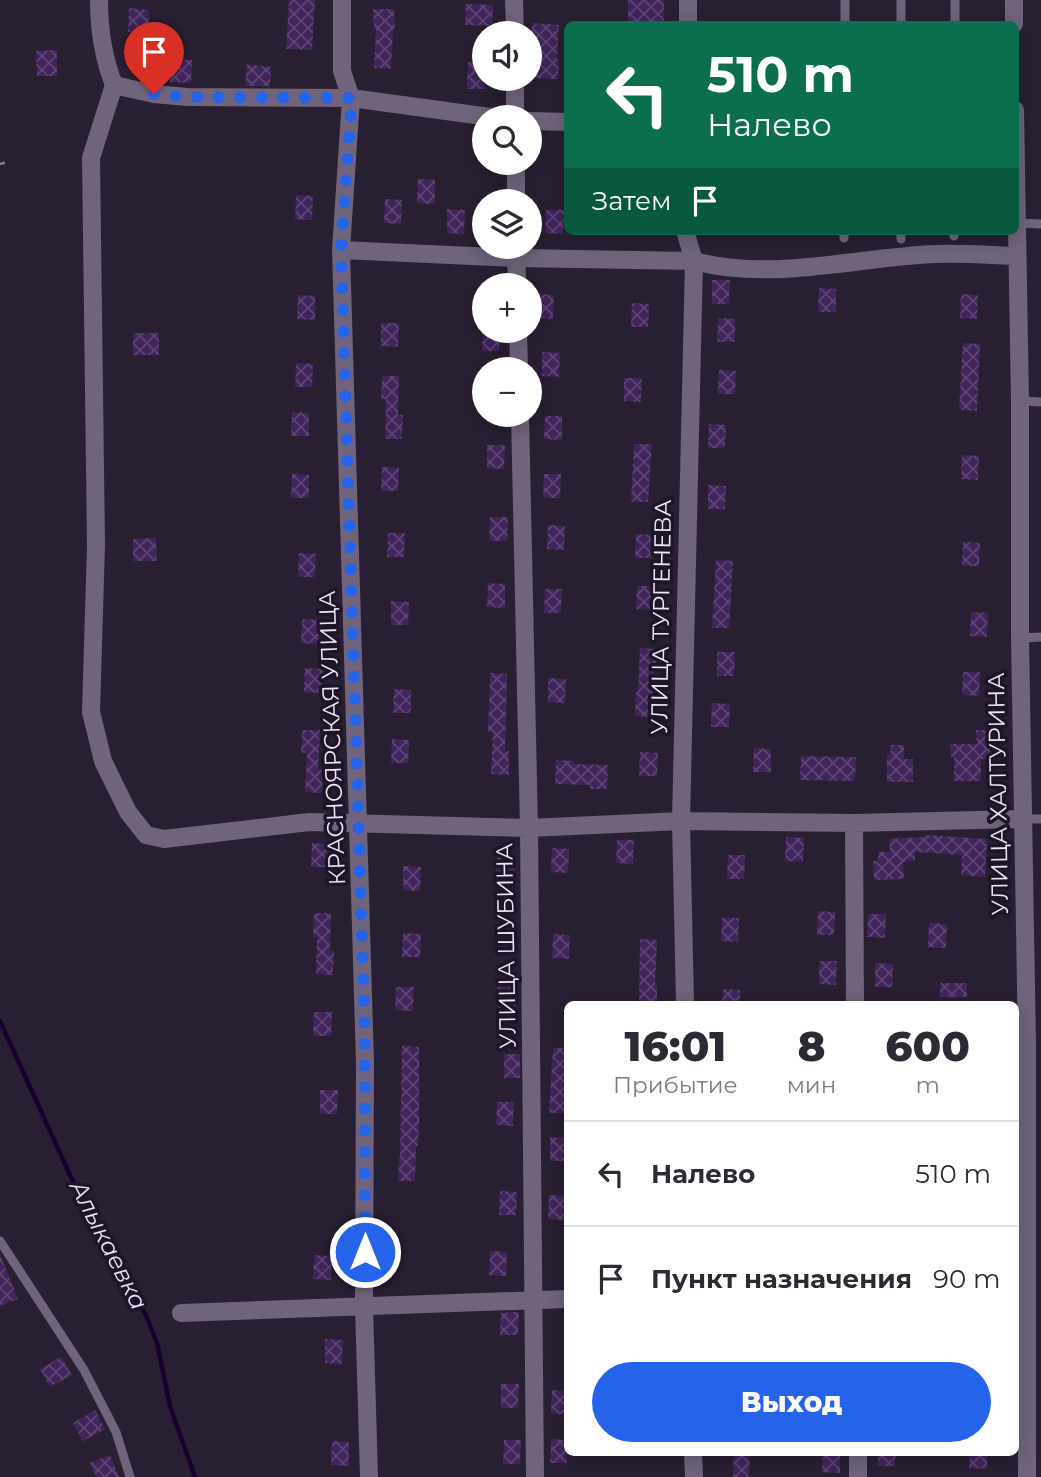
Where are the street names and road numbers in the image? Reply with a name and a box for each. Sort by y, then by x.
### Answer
street label: УЛИЦА ТУРГЕНЕВА [645,499,677,735]
street label: КРАСНОЯРСКАЯ УЛИЦА [313,590,351,886]
street label: УЛИЦА ХАЛТУРИНА [982,672,1014,916]
street label: УЛИЦА ШУБИНА [490,843,522,1049]

